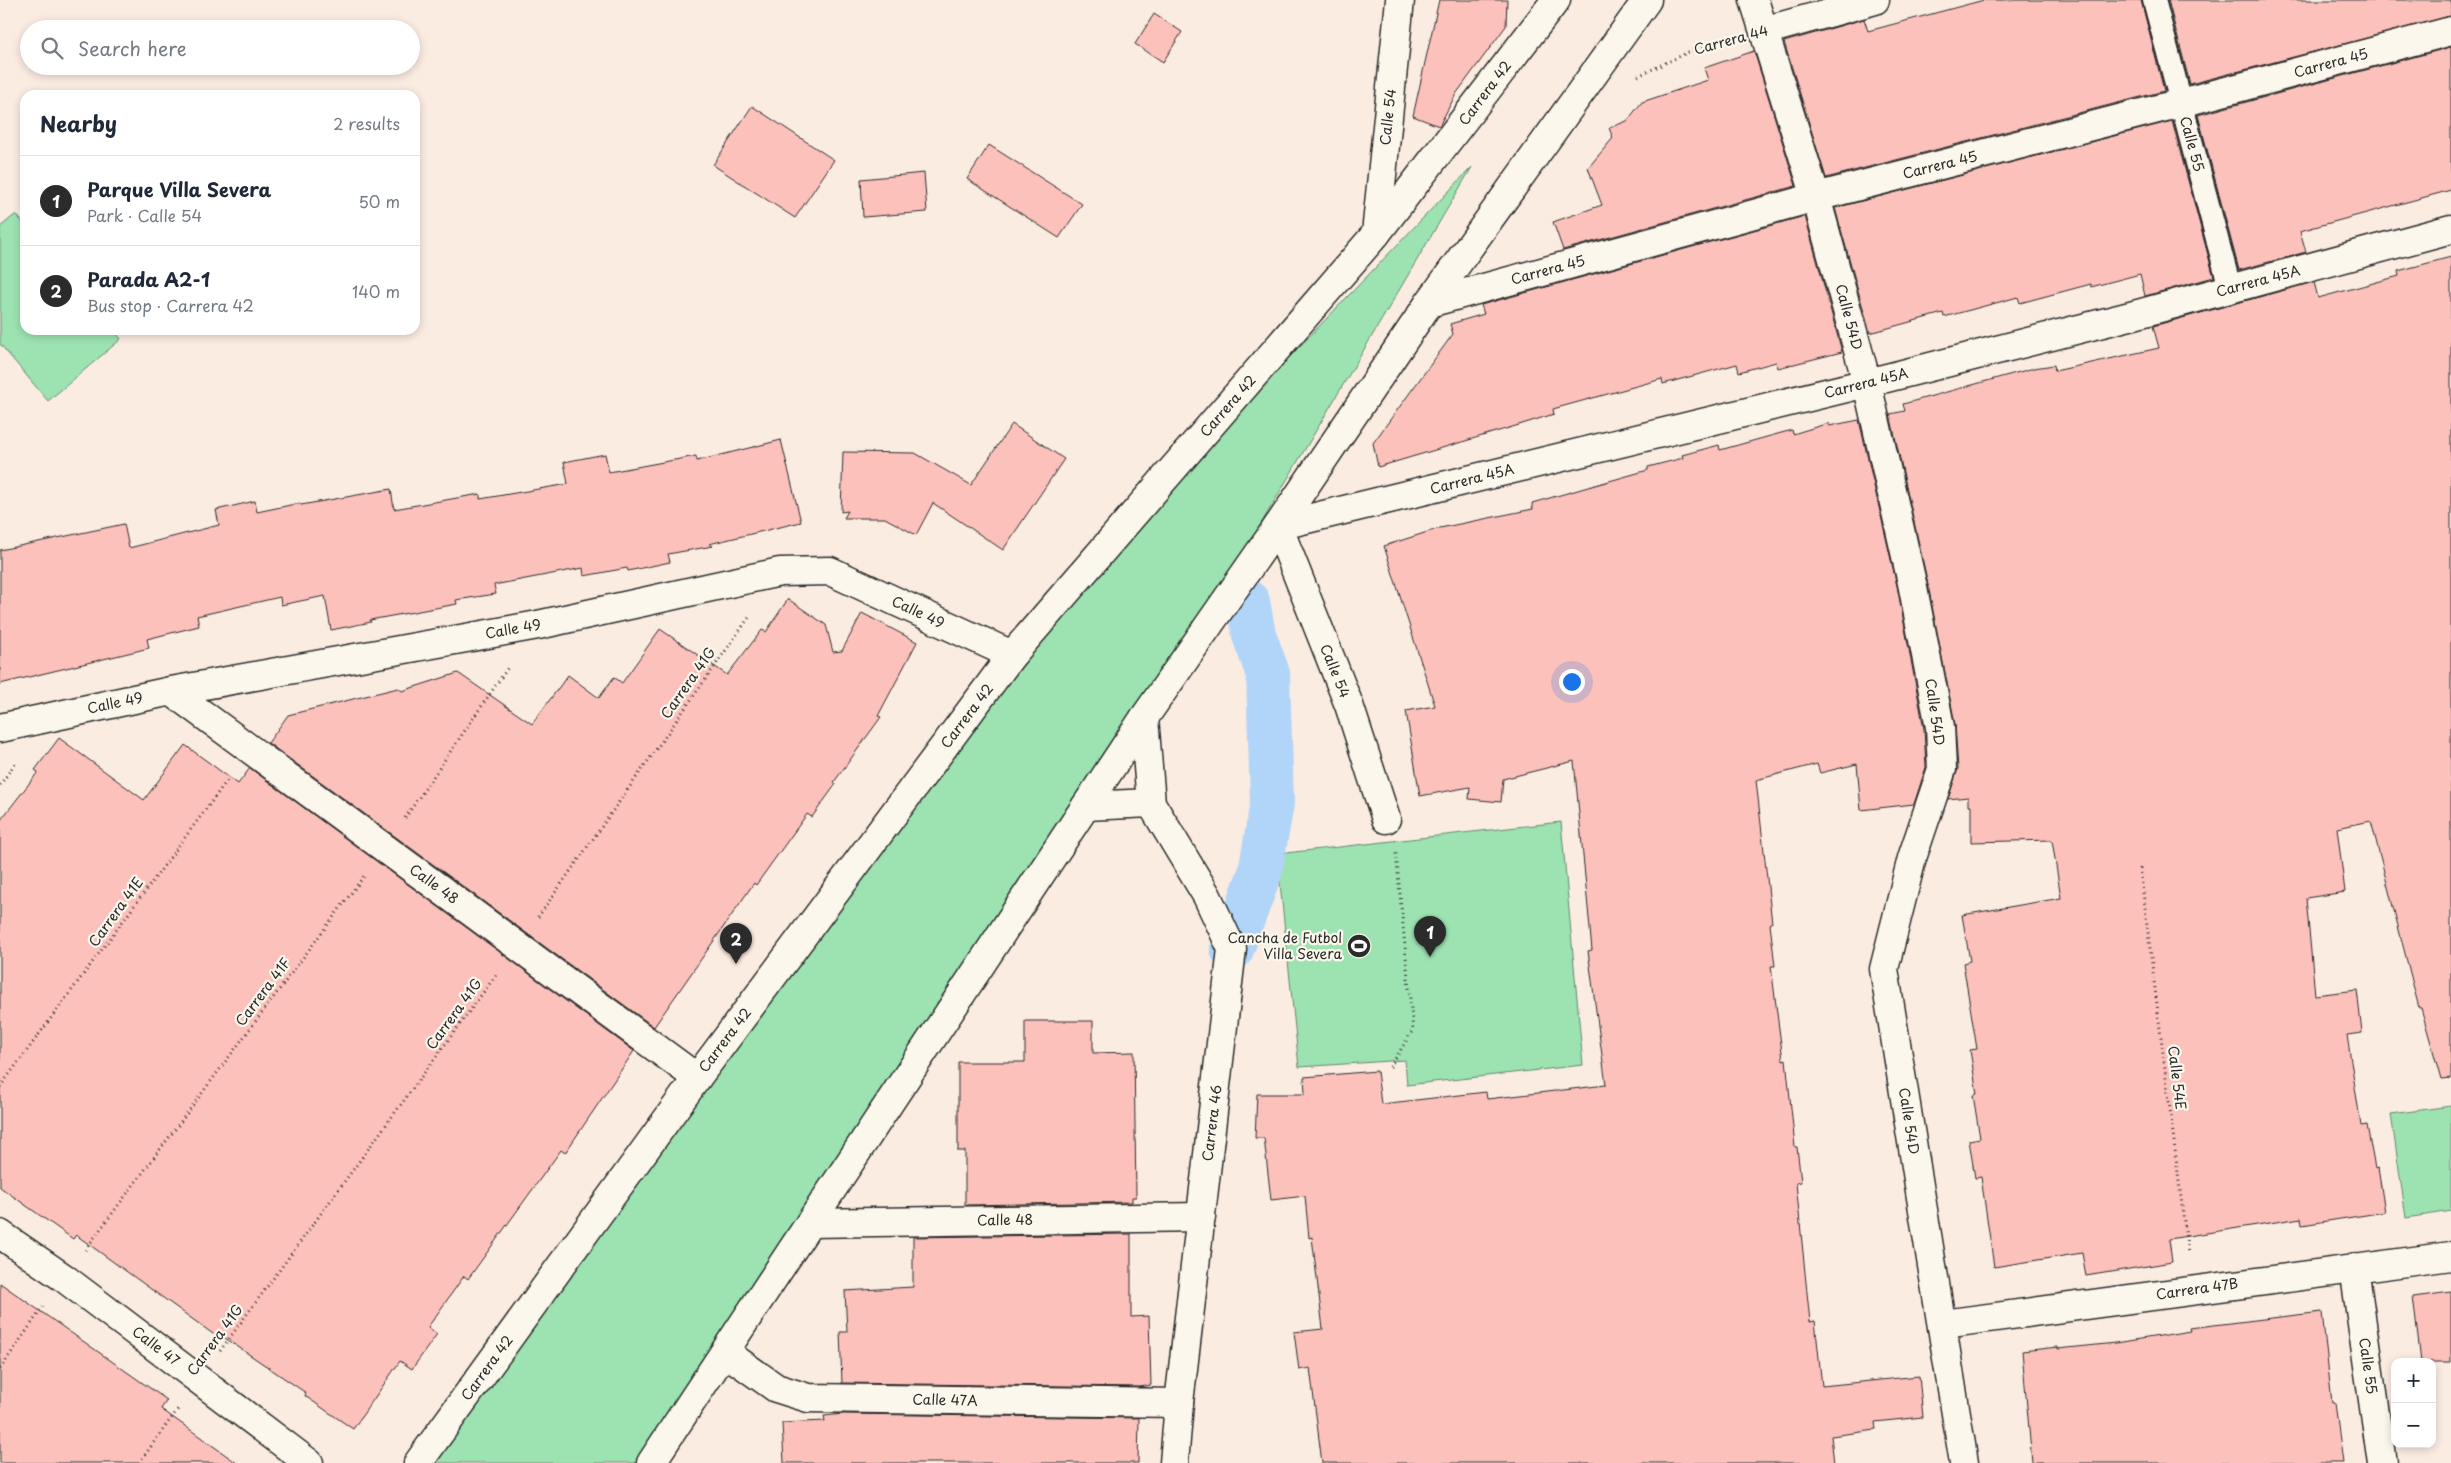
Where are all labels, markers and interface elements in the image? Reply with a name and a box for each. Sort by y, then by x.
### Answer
search box [20,20,420,75]
street label: Carrera 44 [1691,20,1770,60]
icon: search [38,34,66,62]
text: Search here [78,34,187,62]
street label: Carrera 45 [2291,42,2370,83]
street label: Carrera 42 [1453,56,1516,130]
street label: Calle 54 [1374,88,1401,146]
text: Nearby [40,107,117,139]
text: 2 results [333,111,400,135]
street label: Calle 55 [2175,114,2210,174]
street label: Carrera 45 [1900,145,1979,184]
text: Parque Villa Severa [87,175,272,203]
text: 1 [52,189,60,213]
text: 50 m [359,189,400,213]
text: Park · Calle 54 [87,203,202,227]
street label: Carrera 45 [1508,249,1587,290]
street label: Carrera 45A [2214,259,2303,302]
text: Parada A2-1 [87,265,210,293]
text: 2 [50,279,62,303]
text: 140 m [352,279,400,303]
street label: Calle 54D [1831,282,1868,352]
text: Bus stop · Carrera 42 [87,293,254,317]
street label: Carrera 45A [1822,362,1911,403]
street label: Carrera 42 [1195,370,1261,441]
street label: Carrera 45A [1428,458,1517,499]
street label: Calle 49 [888,590,948,633]
street label: Calle 49 [483,613,542,644]
street label: Calle 54 [1315,641,1356,701]
street label: Carrera 41G [655,643,720,723]
your location [1559,669,1585,695]
street label: Calle 54D [1920,677,1951,747]
street label: Carrera 42 [935,679,998,753]
street label: Calle 49 [85,686,145,719]
street label: Calle 48 [405,859,463,909]
street label: Carrera 41E [83,873,148,951]
pin: 1 [1414,916,1446,957]
pin: 2 [720,923,752,964]
place label: Cancha de Futbol Villa Severa [1228,927,1342,964]
sports icon: Cancha de Futbol Villa Severa [1346,933,1372,959]
street label: Carrera 41F [230,953,295,1030]
street label: Carrera 41G [421,974,487,1054]
street label: Carrera 42 [693,1003,756,1077]
street label: Calle 54E [2163,1045,2192,1111]
street label: Carrera 46 [1196,1083,1227,1162]
street label: Calle 54D [1894,1086,1925,1156]
street label: Calle 48 [977,1209,1033,1230]
street label: Carrera 47B [2154,1272,2239,1305]
street label: Carrera 41G [182,1300,248,1380]
street label: Calle 47 [128,1321,185,1371]
street label: Carrera 42 [456,1331,518,1405]
street label: Calle 55 [2354,1336,2383,1395]
map controls [2391,1358,2436,1448]
button: + [2391,1358,2436,1403]
street label: Calle 47A [912,1388,978,1411]
button: − [2391,1403,2436,1448]

